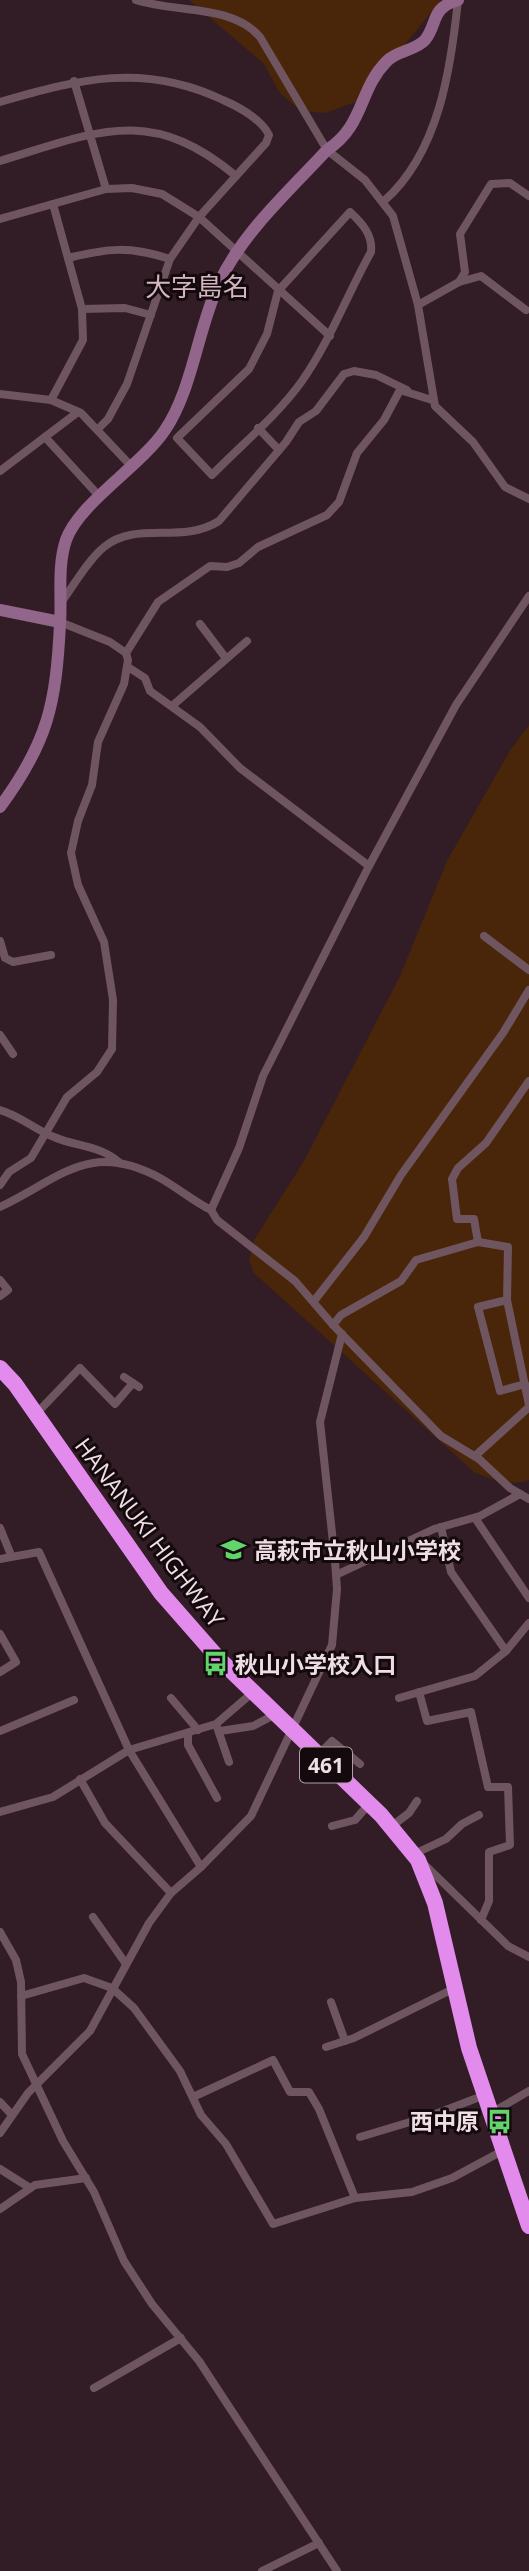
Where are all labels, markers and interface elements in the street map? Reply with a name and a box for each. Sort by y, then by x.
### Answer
district label: 大字島名 [145,268,249,304]
street label: HANANUKI HIGHWAY [68,1431,232,1633]
place label: 高萩市立秋山小学校 [254,1534,461,1566]
school or university icon: 高萩市立秋山小学校 [220,1536,248,1564]
place label: 秋山小学校入口 [235,1648,396,1680]
bus stop icon: 秋山小学校入口 [201,1650,229,1678]
road number: 461 [300,1748,352,1782]
place label: 西中原 [410,2105,479,2137]
bus stop icon: 西中原 [485,2107,513,2135]

